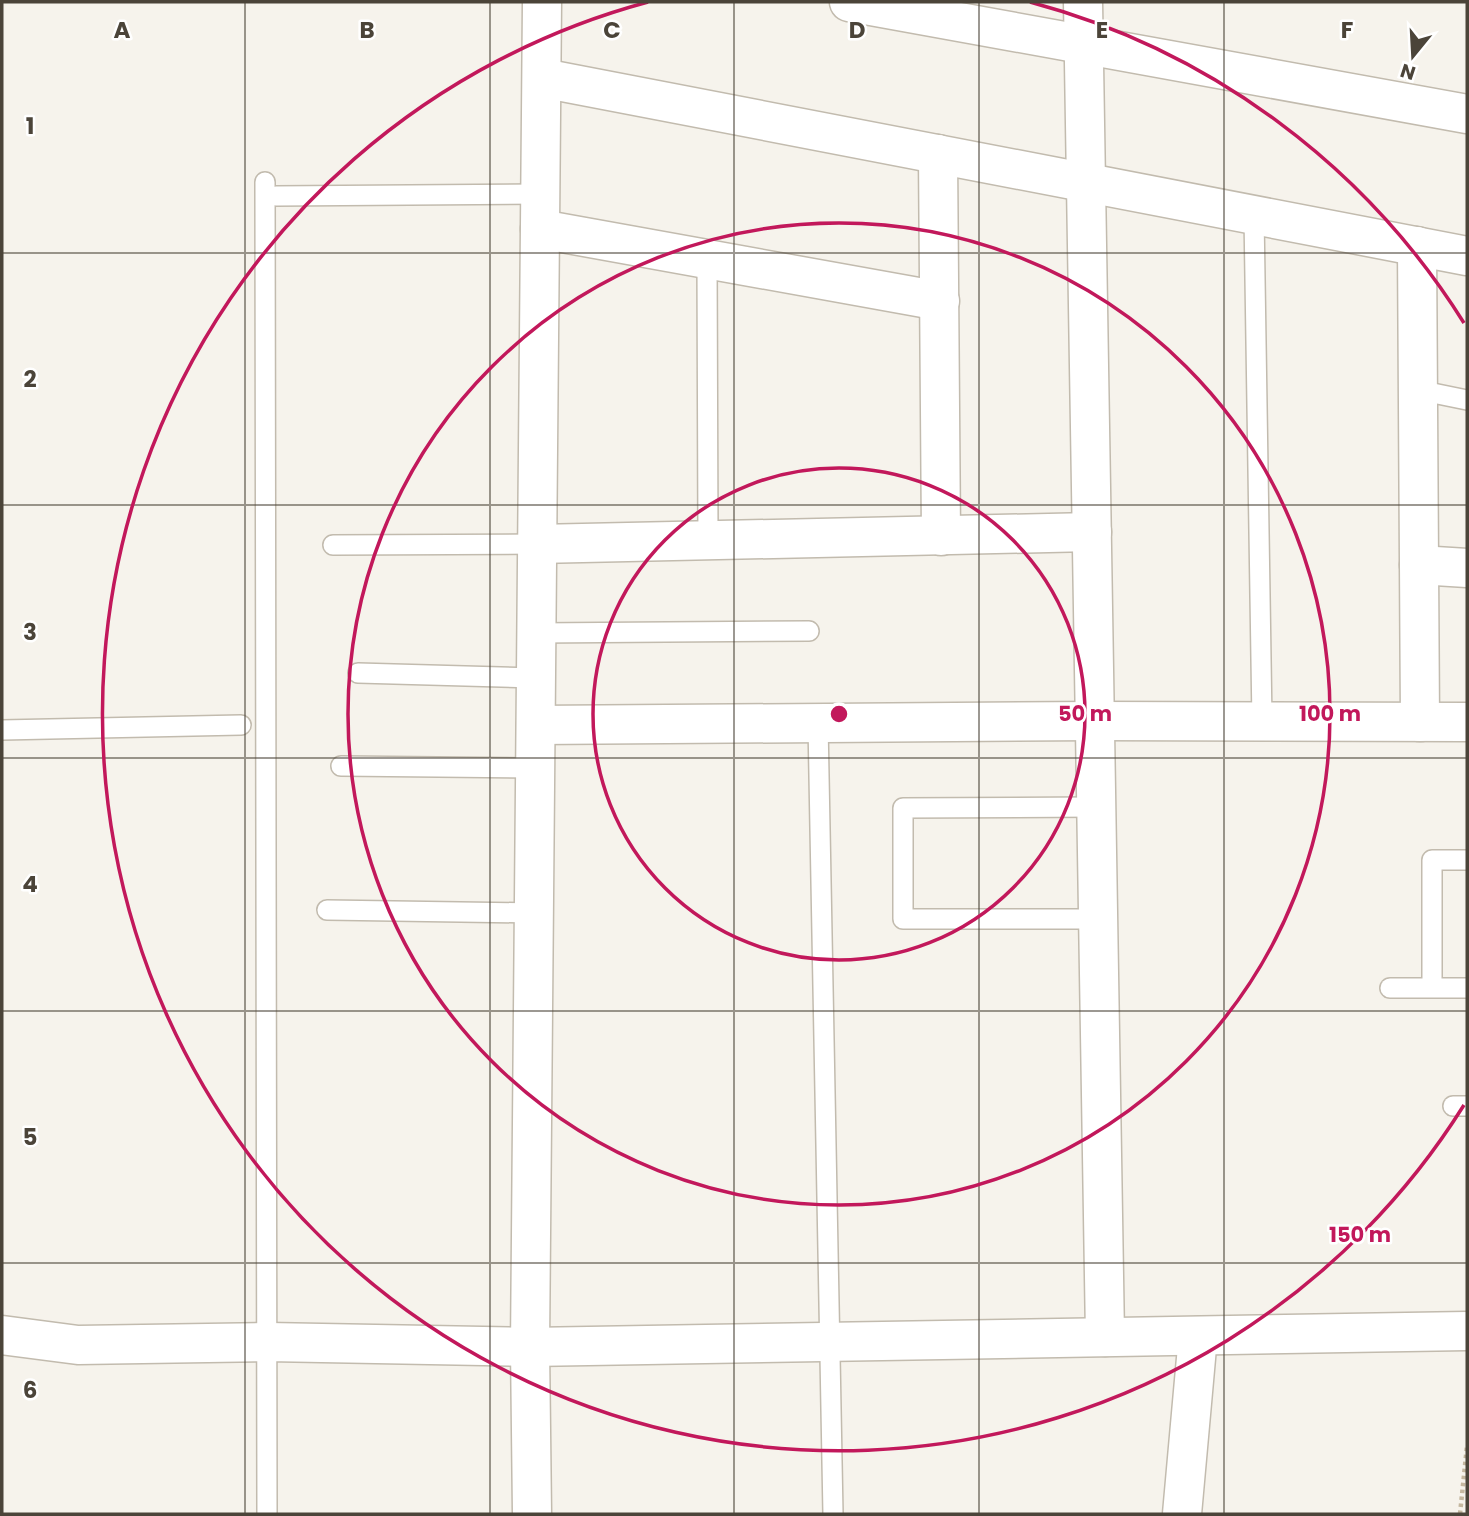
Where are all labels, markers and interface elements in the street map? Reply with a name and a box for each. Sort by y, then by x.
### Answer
text: A [114,14,131,46]
text: B [359,14,375,46]
text: C [603,14,621,46]
text: D [849,14,865,46]
text: E [1096,14,1108,46]
text: F [1341,14,1353,46]
north arrow [1378,21,1448,91]
text: N [1397,57,1419,87]
text: 1 [26,110,34,142]
text: 2 [23,363,37,395]
text: 3 [23,616,37,648]
text: 50 m [1058,699,1112,728]
text: 100 m [1299,699,1361,728]
centre of rings [827,702,851,726]
text: 4 [22,868,38,900]
text: 5 [23,1121,37,1153]
text: 150 m [1329,1220,1391,1249]
text: 6 [23,1374,37,1406]

